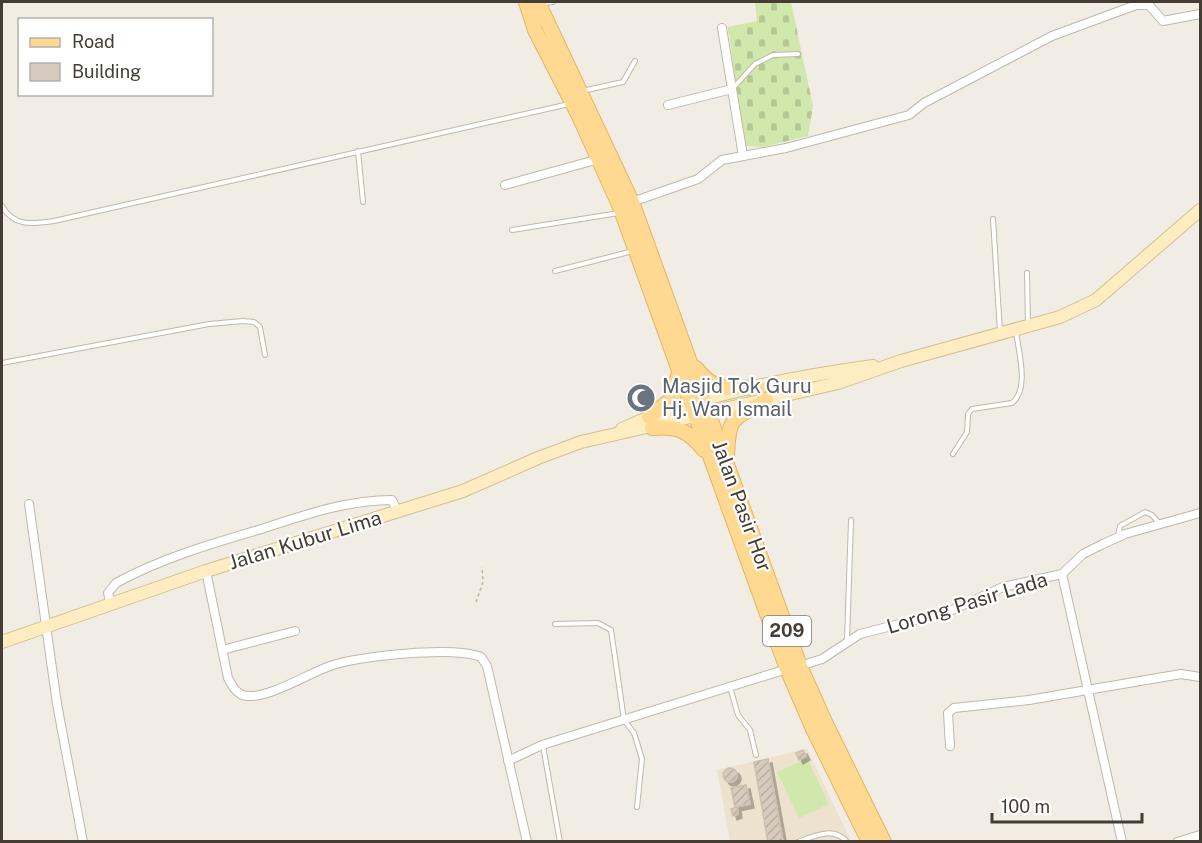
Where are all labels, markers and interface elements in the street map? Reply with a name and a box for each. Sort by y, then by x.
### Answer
legend [18,18,213,96]
text: Road [72,31,115,52]
text: Building [72,61,141,82]
place label: Masjid Tok Guru Hj. Wan Ismail [662,374,812,421]
mosque icon: Masjid Tok Guru Hj. Wan Ismail [625,382,657,414]
street label: Jalan Pasir Hor [707,437,777,575]
street label: Jalan Kubur Lima [226,505,384,575]
street label: Lorong Pasir Lada [884,567,1050,639]
road number: 209 [763,616,811,646]
scale bar [992,786,1142,824]
text: 100 m [1001,796,1050,817]

